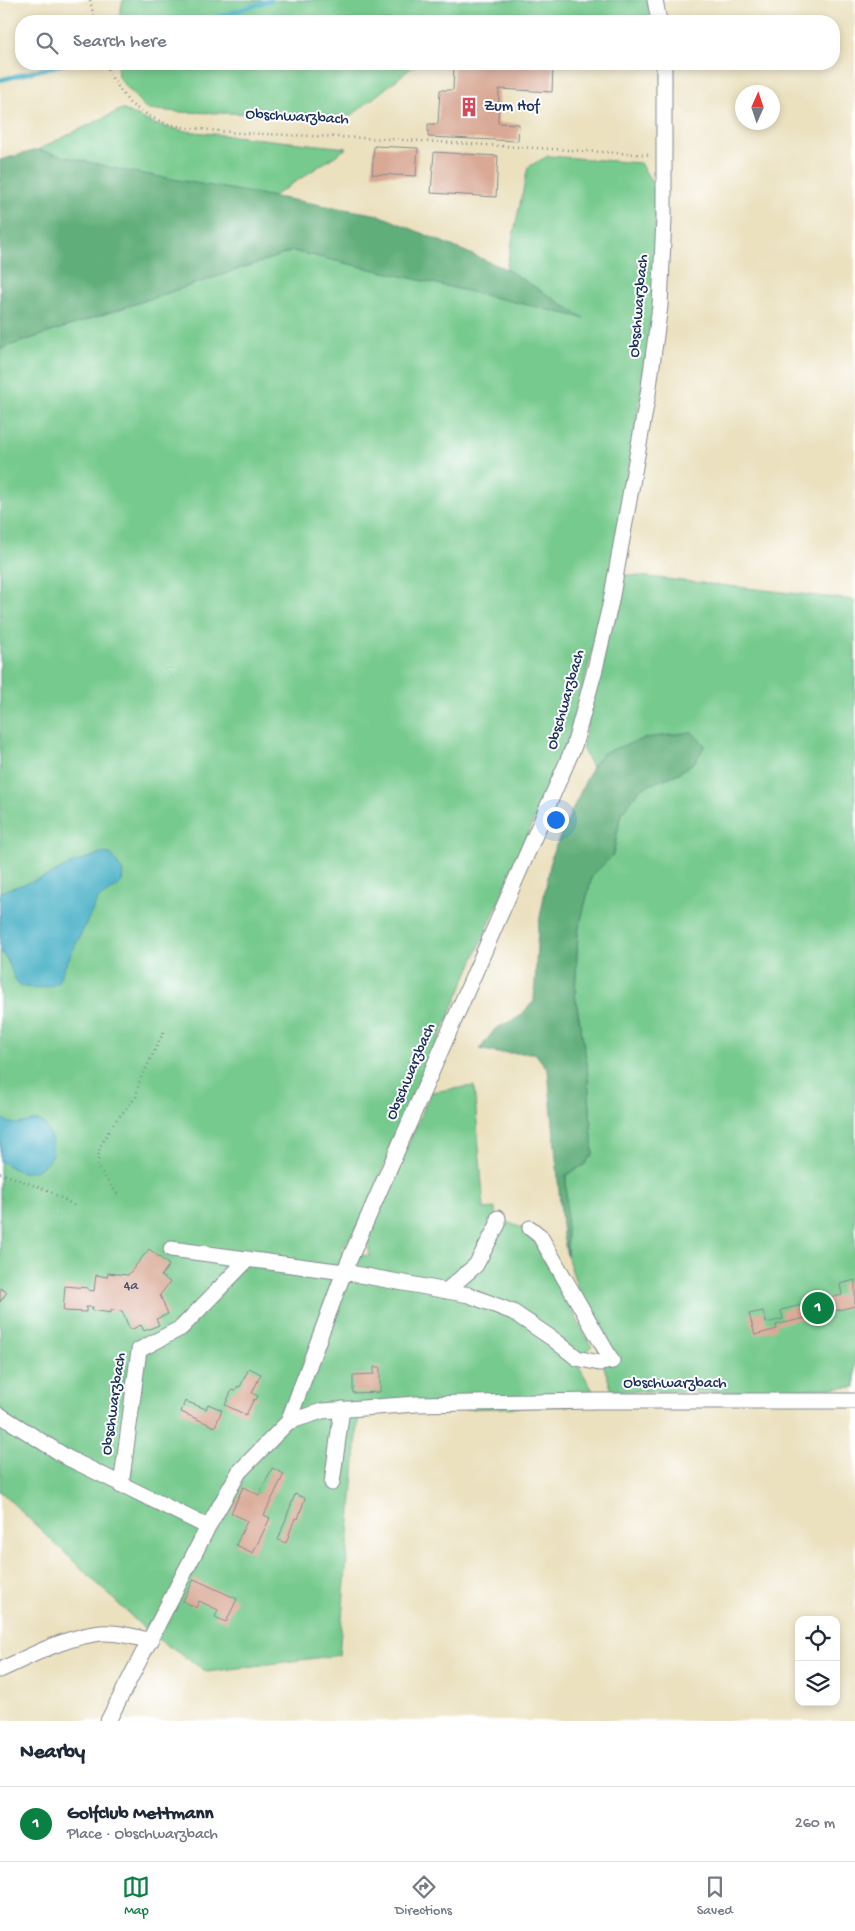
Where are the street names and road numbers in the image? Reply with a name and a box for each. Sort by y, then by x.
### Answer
street label: Obschwarzbach [245,106,350,130]
street label: Obschwarzbach [626,253,654,358]
street label: Obschwarzbach [544,647,590,752]
street label: Obschwarzbach [383,1020,441,1123]
street label: Obschwarzbach [98,1351,132,1456]
street label: Obschwarzbach [623,1375,727,1394]

